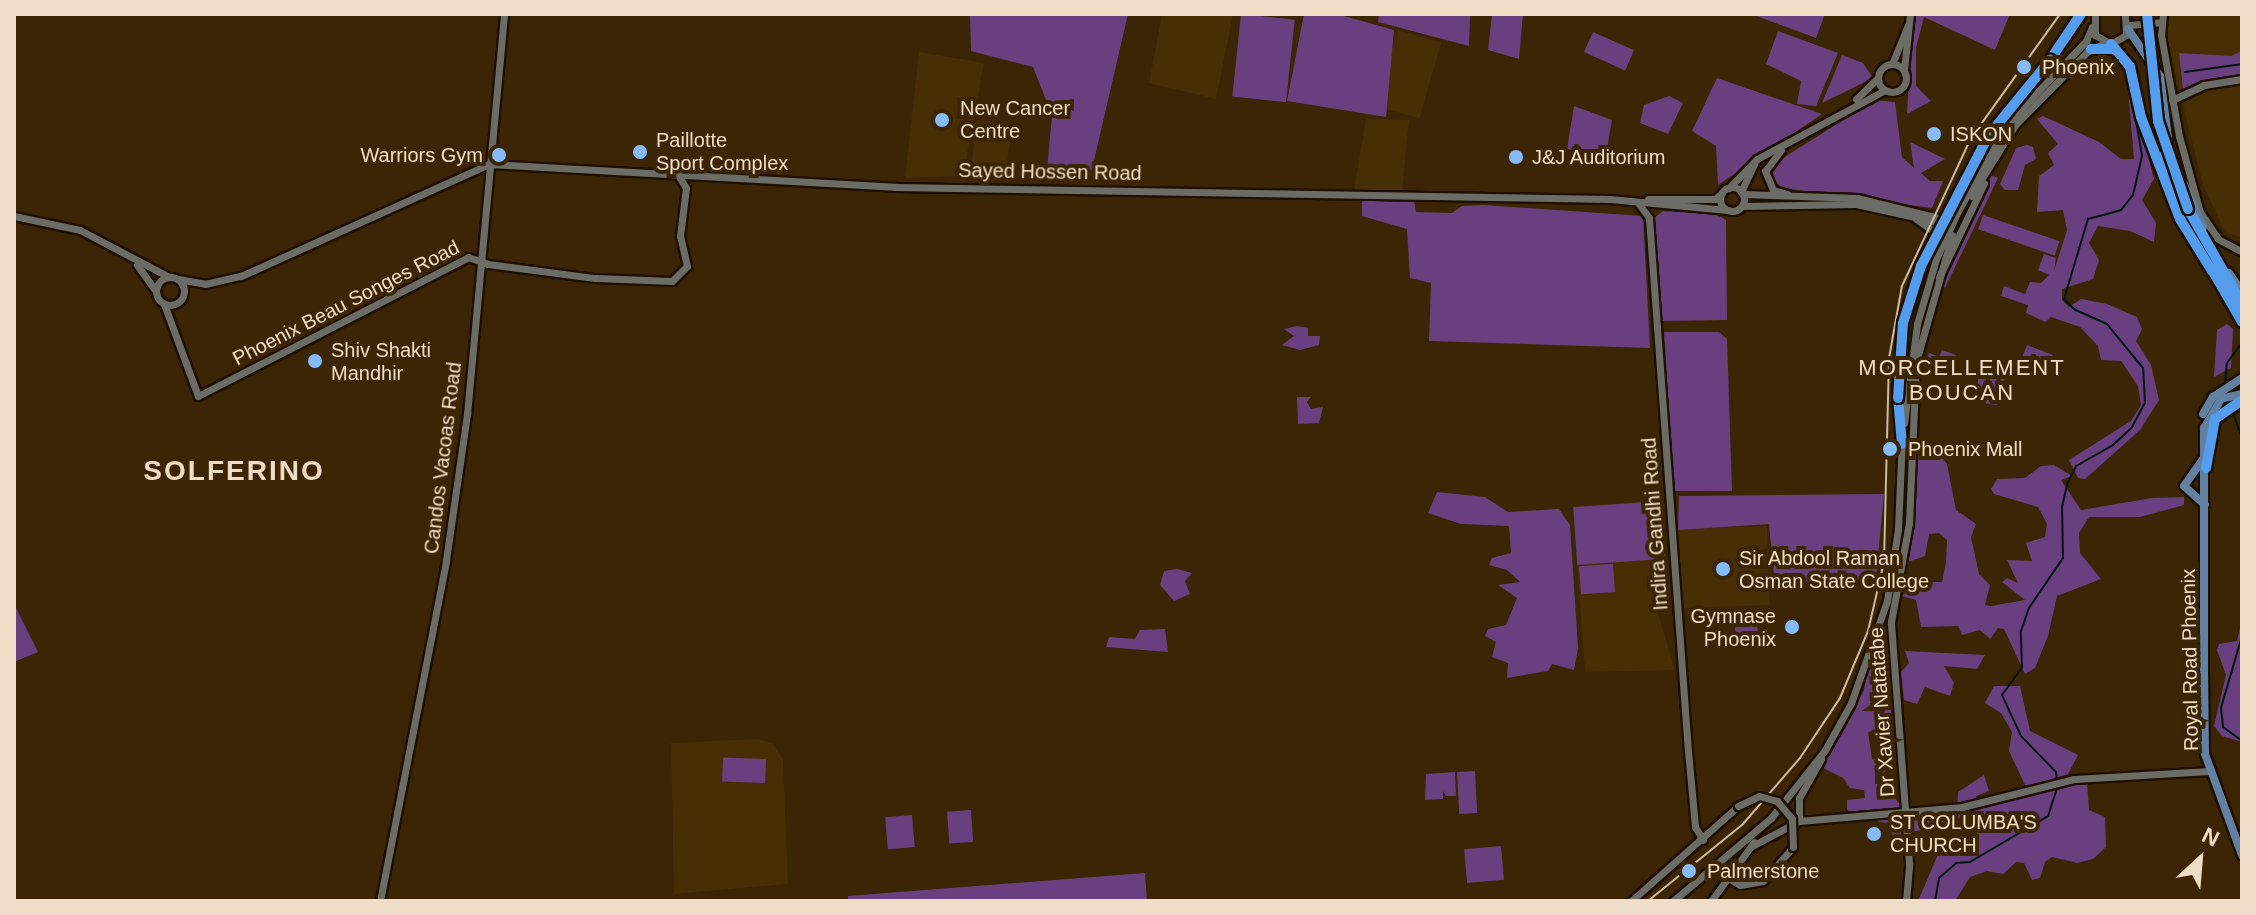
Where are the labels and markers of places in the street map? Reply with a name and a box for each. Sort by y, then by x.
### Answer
place label: Phoenix [2042,55,2114,79]
marker: Phoenix [2013,56,2035,78]
place label: New Cancer Centre [960,96,1070,143]
marker: New Cancer Centre [931,109,953,131]
place label: ISKON [1950,122,2012,146]
marker: ISKON [1925,125,1943,143]
place label: Paillotte Sport Complex [656,128,788,175]
place label: Warriors Gym [360,143,483,167]
marker: Paillotte Sport Complex [631,143,649,161]
place label: J&J Auditorium [1532,145,1666,169]
marker: Warriors Gym [490,146,508,164]
marker: J&J Auditorium [1507,148,1525,166]
place label: Shiv Shakti Mandhir [331,338,431,385]
marker: Shiv Shakti Mandhir [306,352,324,370]
place label: Phoenix Mall [1908,437,2023,461]
marker: Phoenix Mall [1879,438,1901,460]
place label: Sir Abdool Raman Osman State College [1739,546,1929,593]
marker: Sir Abdool Raman Osman State College [1714,560,1732,578]
place label: Gymnase Phoenix [1690,604,1776,651]
marker: Gymnase Phoenix [1783,618,1801,636]
place label: ST COLUMBA'S CHURCH [1890,810,2037,857]
marker: ST COLUMBA'S CHURCH [1865,825,1883,843]
place label: Palmerstone [1707,859,1819,883]
marker: Palmerstone [1678,860,1700,882]

